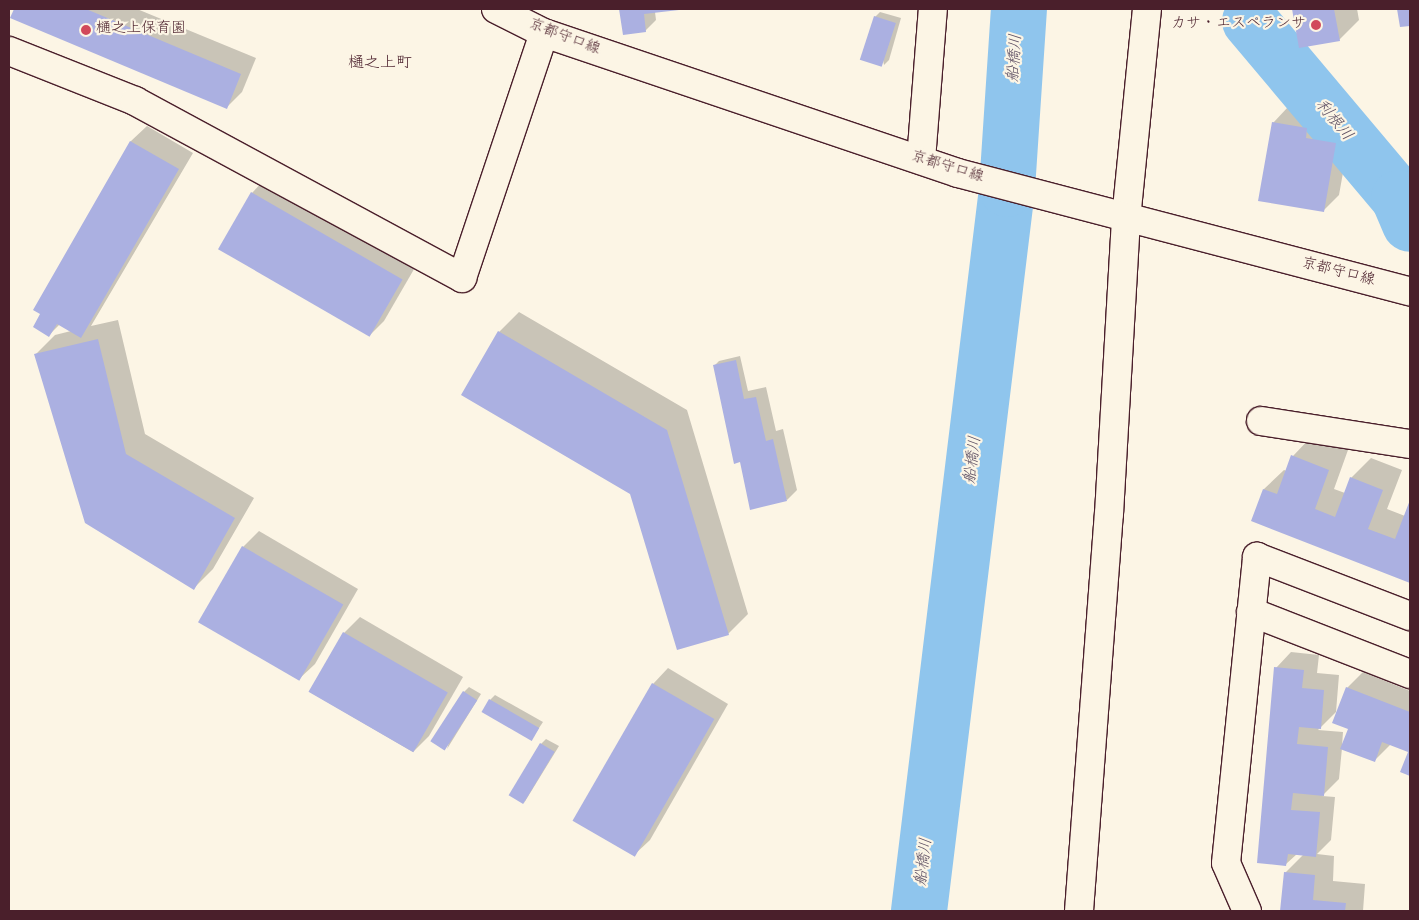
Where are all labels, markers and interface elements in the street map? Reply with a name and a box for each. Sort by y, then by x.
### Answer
street label: 京都守口線 [526,16,602,60]
place label: カサ・エスペランサ [1171,16,1306,34]
marker: カサ・エスペランサ [1310,19,1322,31]
place label: 樋之上保育園 [96,21,186,39]
marker: 樋之上保育園 [80,24,92,36]
water label: 船橋川 [1005,33,1027,83]
district label: 樋之上町 [348,54,412,74]
water label: 利根川 [1310,96,1356,146]
street label: 京都守口線 [909,148,985,188]
street label: 京都守口線 [1299,255,1377,291]
water label: 船橋川 [962,435,986,485]
water label: 船橋川 [913,837,937,887]

